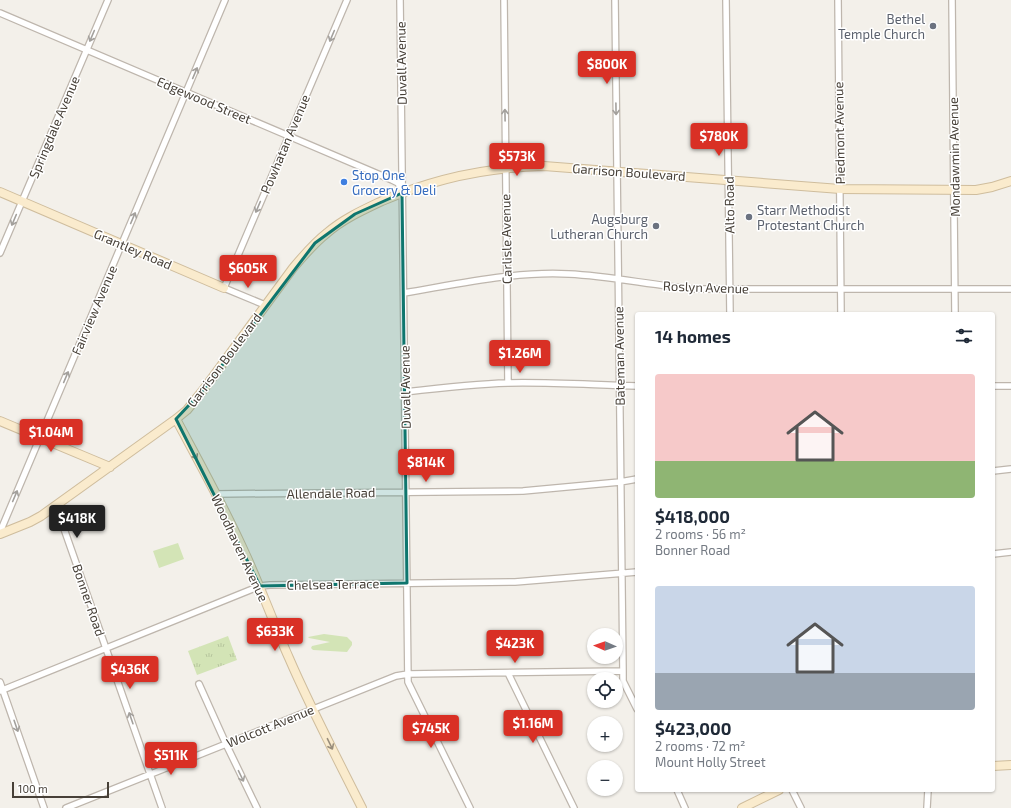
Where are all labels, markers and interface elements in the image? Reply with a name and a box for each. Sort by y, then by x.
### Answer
place label: Bethel Temple Church [838,11,925,42]
street label: Duvall Avenue [392,21,410,105]
marker: Bethel Temple Church [928,21,938,31]
one-way arrow [88,29,96,41]
one-way arrow [328,29,335,41]
pin: $800K [579,51,635,85]
text: $800K [587,56,627,72]
one-way arrow [191,67,199,79]
street label: Springdale Avenue [25,73,83,181]
street label: Edgewood Street [154,73,254,127]
street label: Piedmont Avenue [830,81,848,185]
street label: Powhatan Avenue [257,92,313,196]
street label: Mondawmin Avenue [945,97,963,217]
one-way arrow [612,102,620,115]
one-way arrow [501,109,509,122]
pin: $780K [691,123,747,157]
text: $780K [700,128,738,144]
pin: $573K [489,143,545,177]
text: $573K [498,148,536,164]
street label: Garrison Boulevard [572,160,686,184]
place label: Stop One Grocery & Deli [352,167,436,198]
street label: Alto Road [721,176,737,234]
marker: Stop One Grocery & Deli [339,177,349,187]
street label: Carlisle Avenue [497,194,515,284]
one-way arrow [254,200,262,212]
place label: Starr Methodist Protestant Church [757,202,864,233]
place label: Augsburg Lutheran Church [550,211,648,242]
marker: Starr Methodist Protestant Church [744,212,754,222]
one-way arrow [130,213,137,225]
one-way arrow [10,214,17,226]
marker: Augsburg Lutheran Church [651,221,661,231]
street label: Grantley Road [92,225,174,273]
pin: $605K [220,255,276,289]
text: $605K [229,260,267,276]
street label: Fairview Avenue [68,263,120,357]
street label: Roslyn Avenue [663,278,749,296]
street label: Bateman Avenue [610,306,628,406]
street label: Garrison Boulevard [183,310,265,410]
icon: filters [953,325,975,347]
text: 14 homes [655,326,731,346]
pin: $1.26M [487,340,553,374]
street label: Duvall Avenue [396,345,414,429]
text: $1.26M [498,345,542,361]
one-way arrow [63,371,70,383]
icon: home [779,400,851,472]
pin: $1.04M [18,419,84,453]
text: $1.04M [29,424,73,440]
one-way arrow [191,448,199,460]
pin: $814K [398,449,454,483]
text: $814K [407,454,445,470]
street label: Allendale Road [287,484,375,502]
one-way arrow [12,491,20,503]
street label: Woodhaven Avenue [208,492,272,604]
pin: $418K [49,505,105,539]
text: $418,000 [655,506,730,526]
text: $418K [58,510,96,526]
text: 2 rooms · 56 m² [655,526,746,542]
text: Bonner Road [655,542,730,558]
street label: Bonner Road [69,562,109,638]
street label: Chelsea Terrace [286,575,380,593]
icon: home [779,612,851,684]
pin: $633K [247,618,303,652]
text: $633K [256,623,294,639]
north arrow [587,628,623,664]
map controls [587,628,623,796]
pin: $423K [487,630,543,664]
text: $423K [496,635,535,651]
pin: $436K [102,656,158,690]
text: $436K [110,661,150,677]
button: locate [587,672,623,708]
street label: Wolcott Avenue [224,701,316,751]
pin: $1.16M [500,710,566,744]
one-way arrow [126,713,134,725]
pin: $745K [403,715,459,749]
text: $1.16M [513,715,553,731]
button: + [587,716,623,752]
text: $423,000 [655,718,732,738]
one-way arrow [12,720,20,732]
text: $745K [412,720,450,736]
one-way arrow [327,738,334,750]
text: 2 rooms · 72 m² [655,738,746,754]
pin: $511K [143,742,199,776]
text: $511K [154,747,188,763]
text: Mount Holly Street [655,754,766,770]
button: − [587,760,623,796]
one-way arrow [238,770,245,782]
scale bar [12,780,109,799]
text: 100 m [18,782,48,795]

